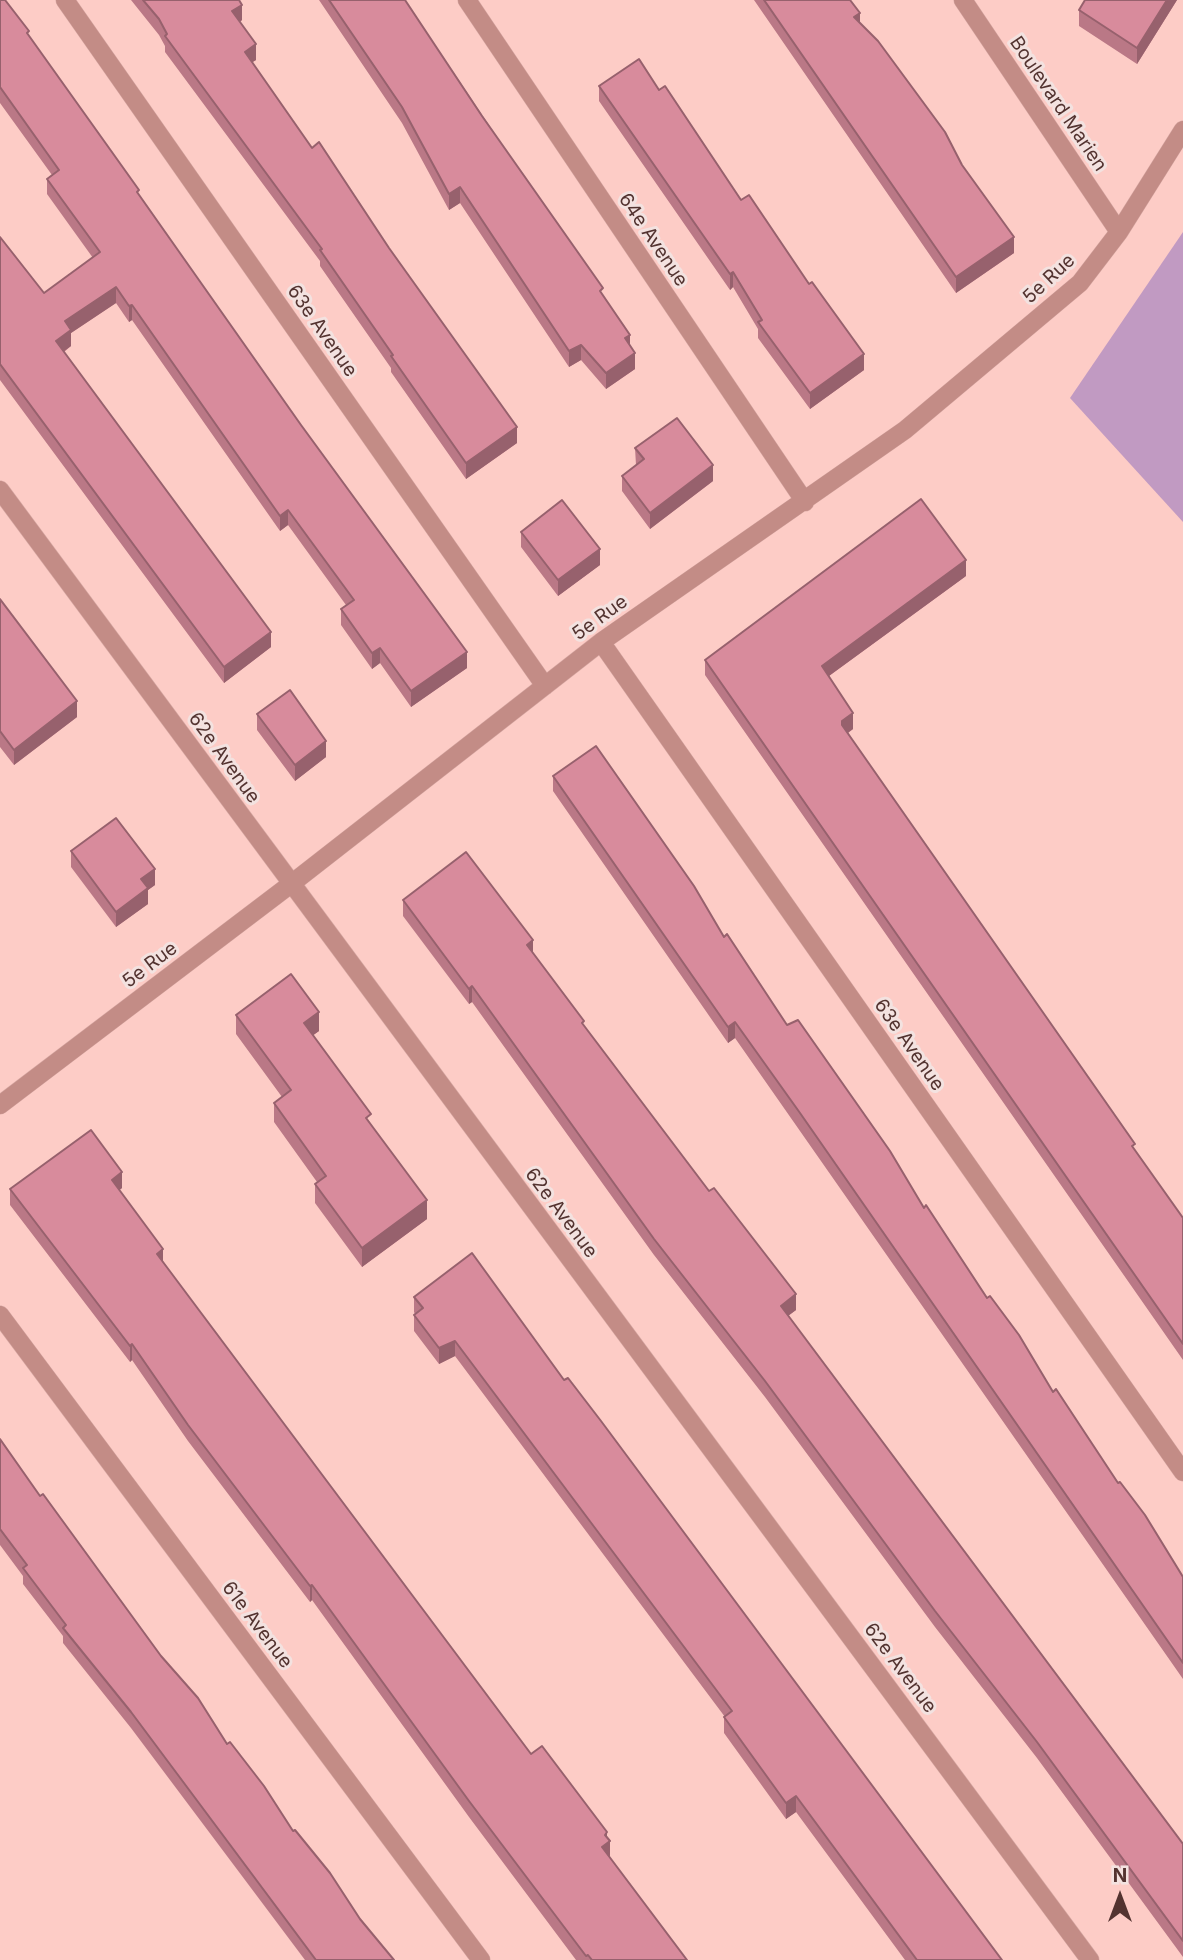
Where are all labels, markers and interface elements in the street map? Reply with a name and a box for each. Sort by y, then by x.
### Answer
street label: Boulevard Marien [1004,32,1112,176]
street label: 64e Avenue [614,189,692,291]
street label: 5e Rue [1018,249,1080,309]
street label: 63e Avenue [282,281,362,381]
street label: 5e Rue [568,590,632,646]
street label: 62e Avenue [183,708,265,808]
street label: 5e Rue [118,937,182,993]
street label: 63e Avenue [869,995,949,1095]
street label: 62e Avenue [520,1164,602,1262]
street label: 61e Avenue [217,1577,297,1673]
street label: 62e Avenue [859,1619,941,1717]
north arrow [1085,1862,1155,1932]
text: N [1113,1864,1127,1887]

